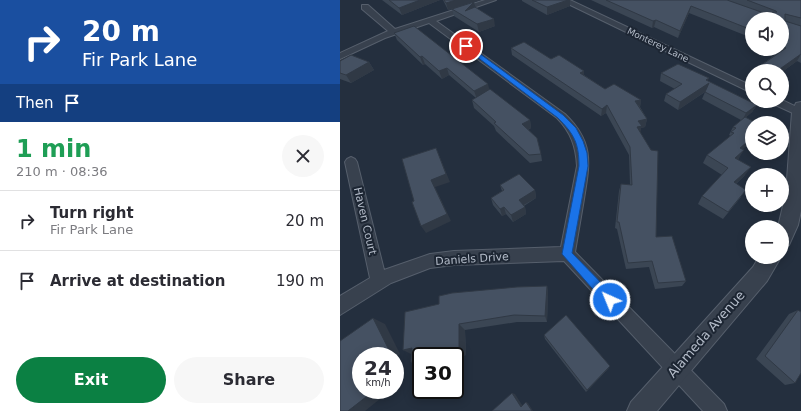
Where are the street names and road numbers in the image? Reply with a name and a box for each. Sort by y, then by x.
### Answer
street label: Monterey Lane [626,26,691,64]
street label: Haven Court [351,186,379,257]
street label: Daniels Drive [435,250,509,268]
street label: Alameda Avenue [664,288,748,380]

